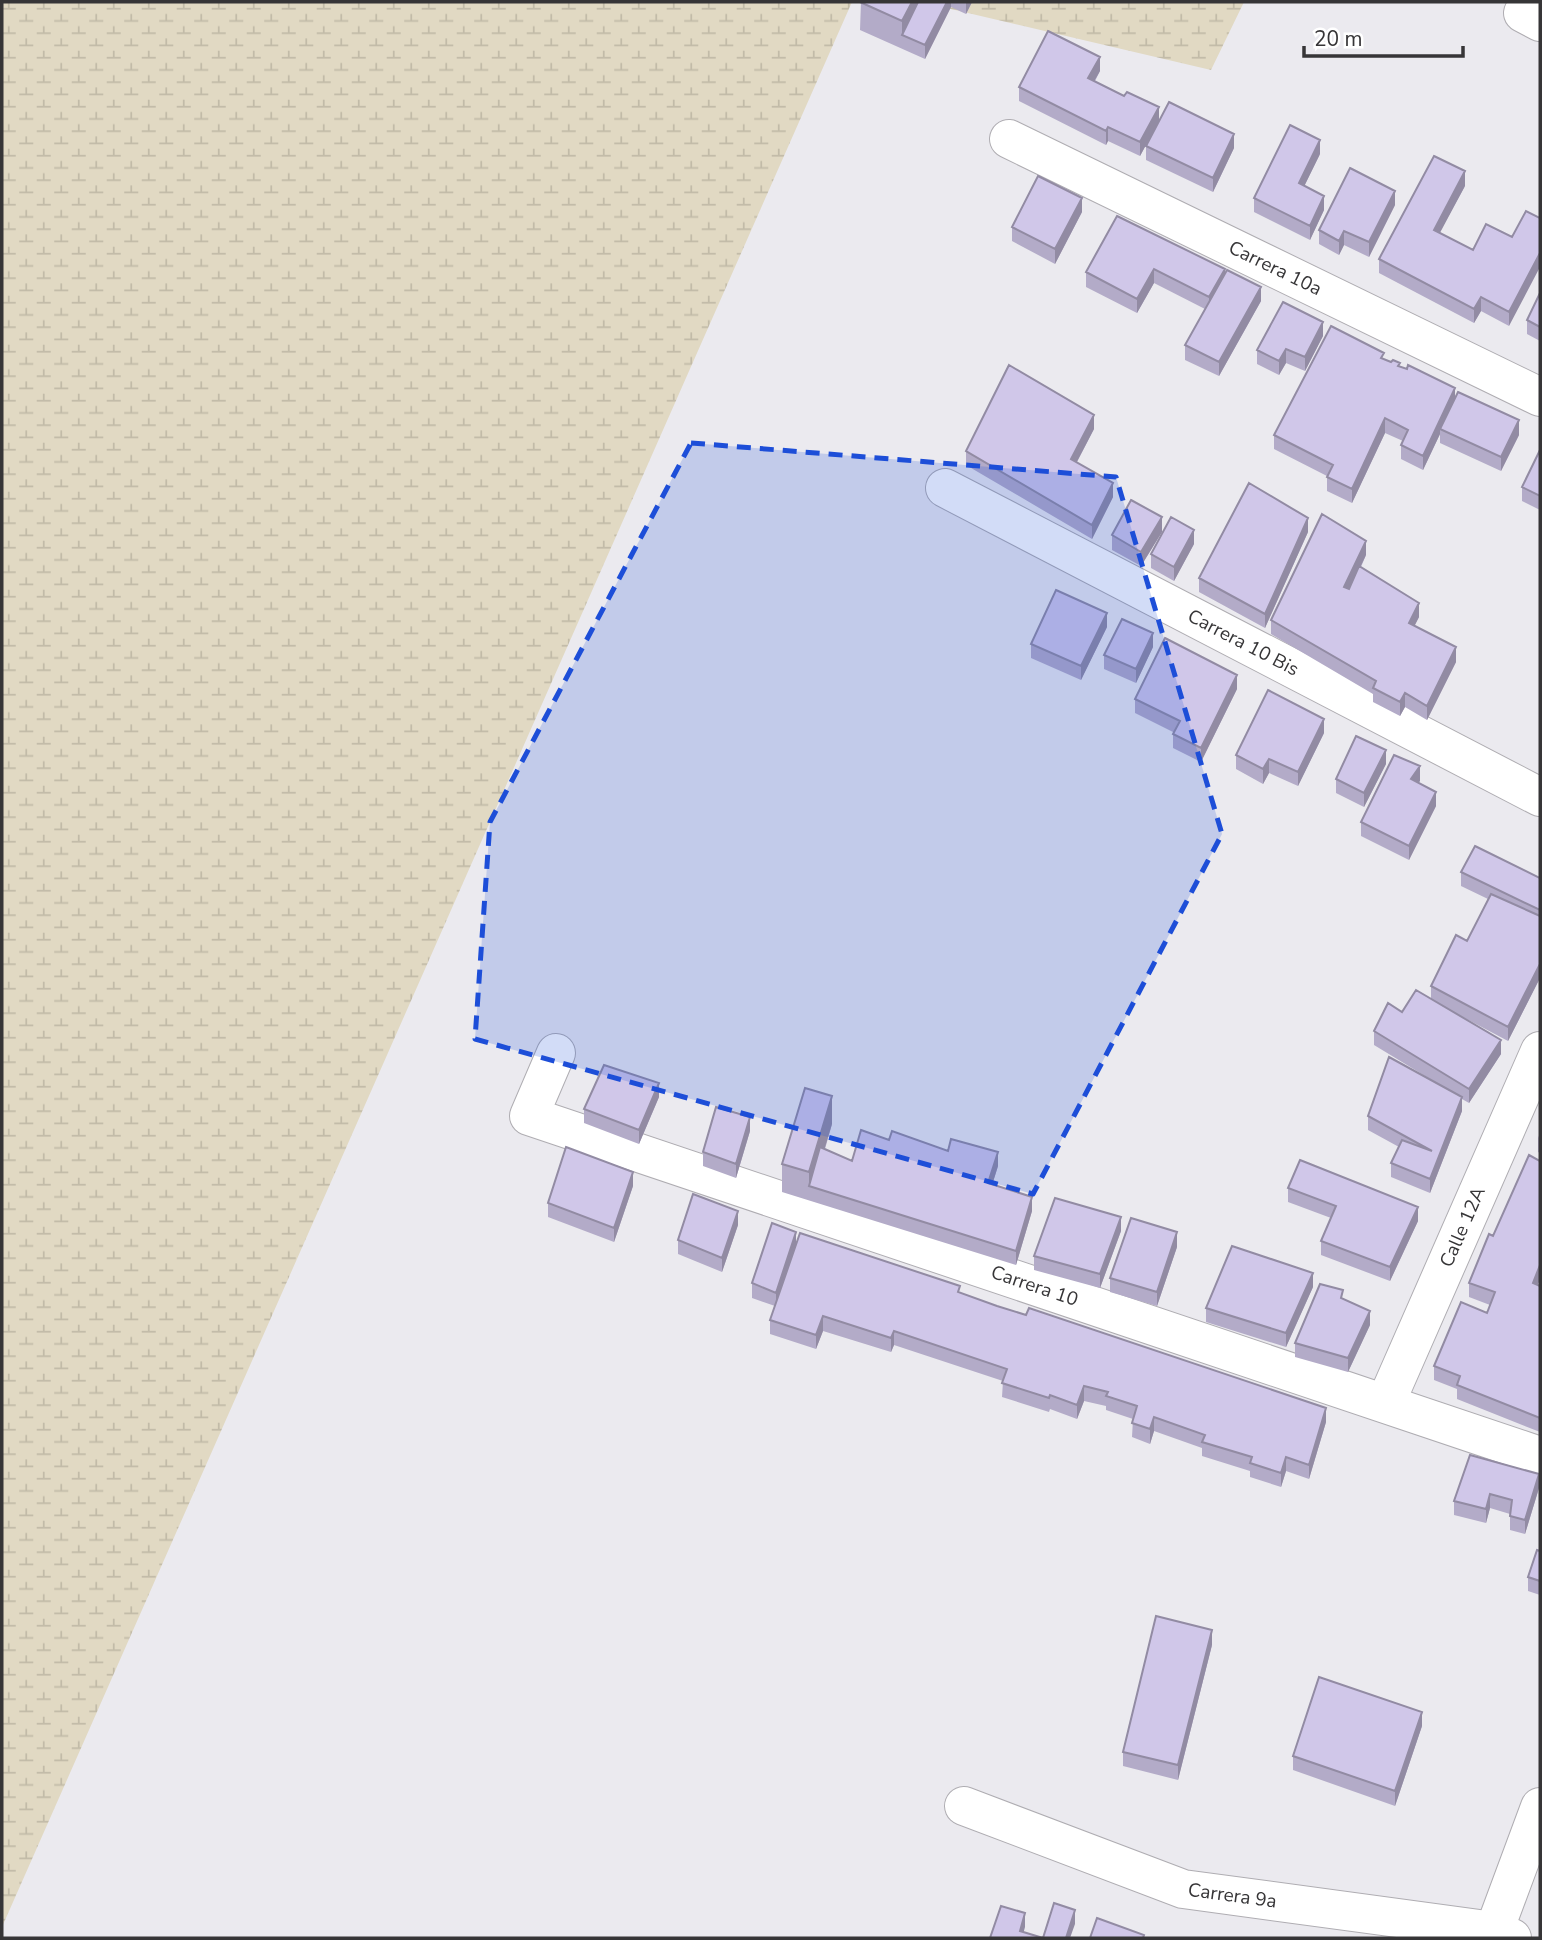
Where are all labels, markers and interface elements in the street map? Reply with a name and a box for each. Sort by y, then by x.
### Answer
scale bar [1304,14,1463,58]
text: 20 m [1314,25,1363,53]
street label: Carrera 10a [1224,235,1326,302]
street label: Carrera 10 Bis [1183,603,1303,683]
street label: Calle 12A [1434,1183,1492,1271]
street label: Carrera 10 [988,1259,1082,1313]
street label: Carrera 9a [1186,1877,1278,1915]

